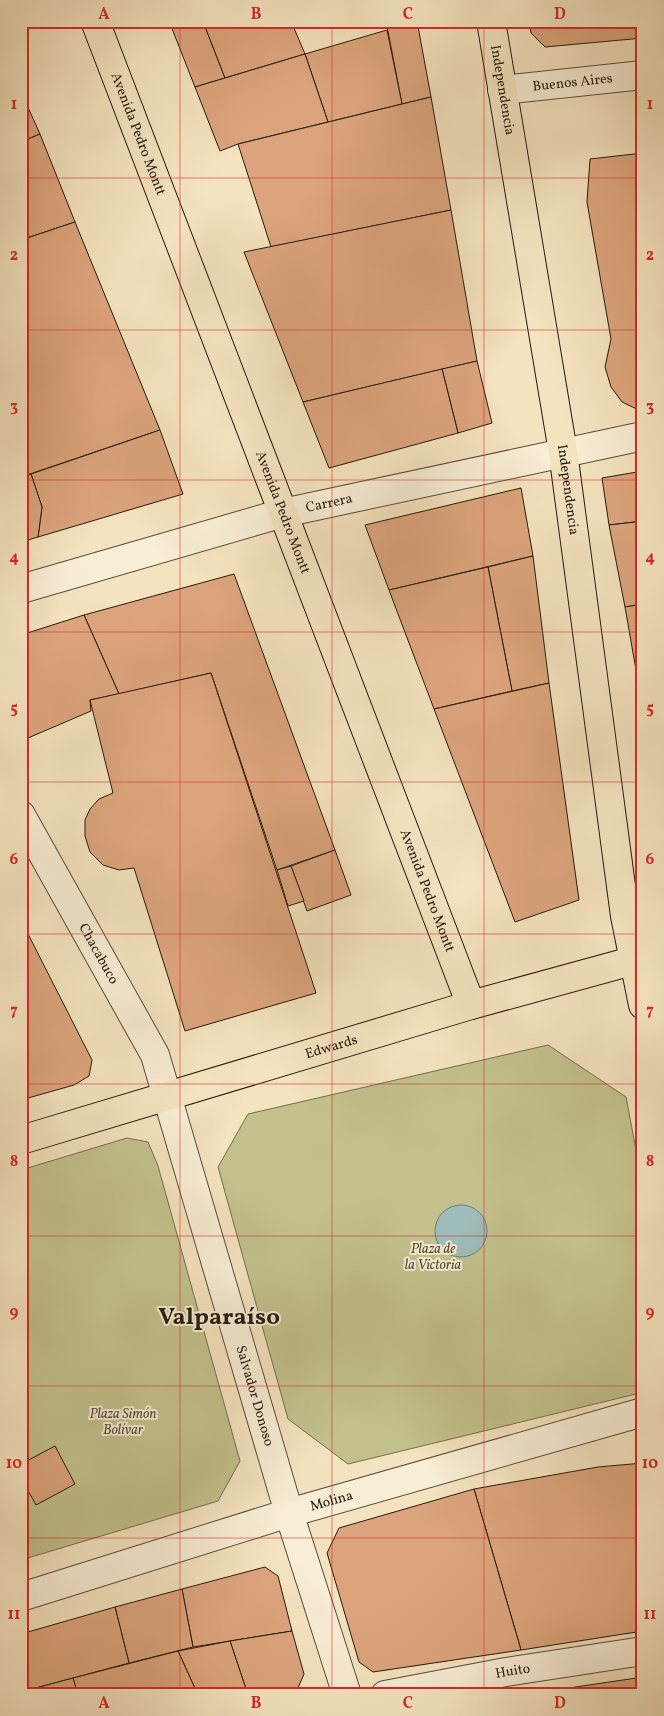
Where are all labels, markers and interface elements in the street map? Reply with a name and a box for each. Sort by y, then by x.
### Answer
text: A [98,4,110,26]
text: B [251,4,262,26]
text: C [403,4,413,26]
text: D [554,4,566,26]
street label: Independencia [486,43,519,137]
street label: Buenos Aires [532,69,614,96]
street label: Avenida Pedro Montt [106,70,170,198]
text: 1 [11,94,17,116]
text: 1 [647,94,653,116]
text: 2 [10,245,18,267]
text: 2 [646,245,654,267]
text: 3 [10,396,18,418]
text: 3 [646,396,654,418]
street label: Independencia [552,443,583,536]
street label: Avenida Pedro Montt [251,448,315,577]
street label: Carrera [304,489,354,517]
text: 4 [9,547,19,569]
text: 4 [645,547,655,569]
text: 5 [10,698,18,720]
text: 5 [646,698,654,720]
street label: Avenida Pedro Montt [395,827,459,955]
text: 6 [10,849,19,871]
text: 6 [646,849,655,871]
street label: Chacabuco [74,920,123,988]
text: 7 [10,1000,18,1022]
text: 7 [646,1000,654,1022]
street label: Edwards [303,1030,360,1064]
text: 8 [10,1151,18,1173]
text: 8 [646,1151,654,1173]
park label: Plaza de la Victoria [405,1240,462,1275]
district label: Valparaíso [158,1301,280,1335]
text: 9 [10,1302,19,1324]
text: 9 [646,1302,655,1324]
street label: Salvador Donoso [231,1343,278,1449]
park label: Plaza Simón Bolívar [89,1405,157,1440]
text: 10 [6,1453,22,1475]
text: 10 [642,1453,658,1475]
street label: Molina [308,1486,355,1516]
text: 11 [8,1604,20,1626]
text: 11 [644,1604,656,1626]
street label: Huito [494,1659,531,1683]
text: A [98,1693,110,1715]
text: B [251,1693,262,1715]
text: C [403,1693,413,1715]
text: D [554,1693,566,1715]

